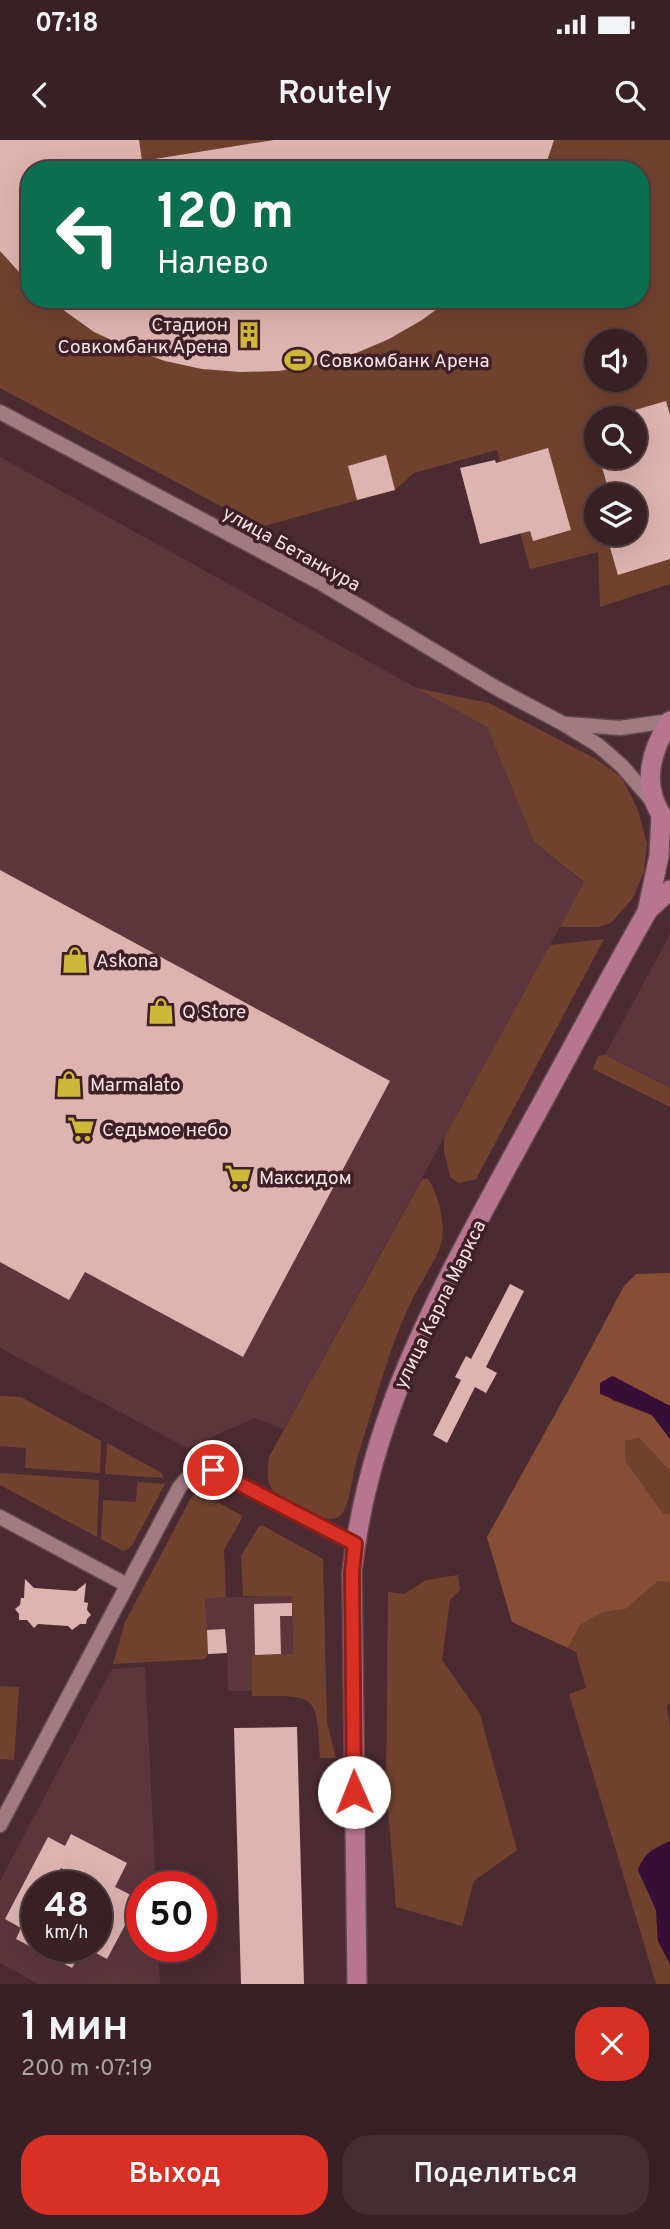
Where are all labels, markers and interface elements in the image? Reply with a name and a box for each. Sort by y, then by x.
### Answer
text: 07:18 [35,8,99,41]
text: Routely [278,75,392,115]
icon: back [21,76,59,114]
icon: search [611,76,649,114]
text: 120 m [157,184,294,246]
icon: left [42,189,133,280]
text: Налево [157,245,269,285]
place label: Стадион Совкомбанк Арена [58,314,228,360]
building icon: Стадион Совкомбанк Арена [234,320,264,350]
map controls [584,329,647,546]
button: sound [584,329,647,392]
sports icon: Совкомбанк Арена [283,345,313,375]
place label: Совкомбанк Арена [319,350,489,374]
button: search [584,406,647,469]
button: layers [584,483,647,546]
street label: улица Бетанкура [218,502,364,598]
shop icon: Askona [60,945,90,975]
place label: Askona [96,950,159,974]
shop icon: Q Store [146,996,176,1026]
place label: Q Store [182,1001,246,1025]
shop icon: Marmalato [54,1069,84,1099]
place label: Marmalato [90,1074,181,1098]
supermarket icon: Седьмое небо [66,1114,96,1144]
place label: Седьмое небо [102,1119,229,1143]
supermarket icon: Максидом [223,1162,253,1192]
place label: Максидом [259,1167,352,1191]
street label: улица Карла Маркса [390,1217,492,1393]
pin [183,1440,243,1500]
icon: arrive [194,1451,232,1489]
position arrow [317,1755,391,1829]
speed limit sign: 50 [126,1871,217,1962]
text: 48 [44,1885,89,1929]
text: km/h [45,1922,88,1945]
text: 1 мин [21,2002,128,2055]
button: close [575,2007,649,2081]
text: 200 m · 07:19 [21,2055,153,2084]
button: Выход [21,2135,328,2215]
button: Поделиться [342,2135,649,2215]

